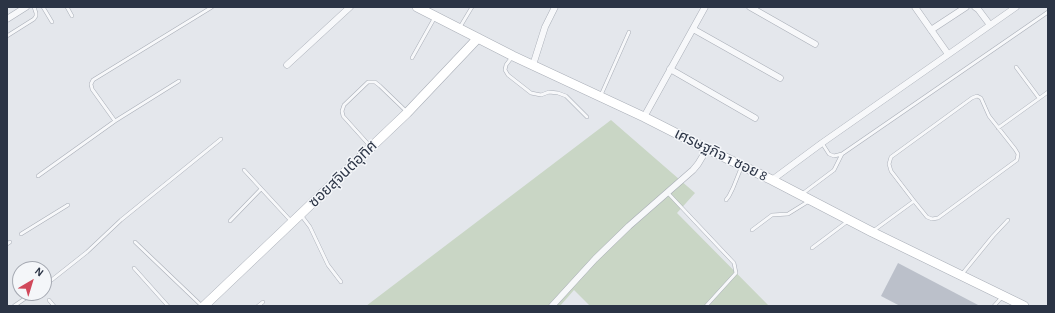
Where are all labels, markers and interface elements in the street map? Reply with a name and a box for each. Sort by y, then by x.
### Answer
street label: เศรษฐกิจ 1 ซอย 8 [672,125,770,185]
street label: ซอยสุจินต์อุทิศ [305,137,381,211]
north arrow [12,261,52,301]
text: N [33,265,45,279]

